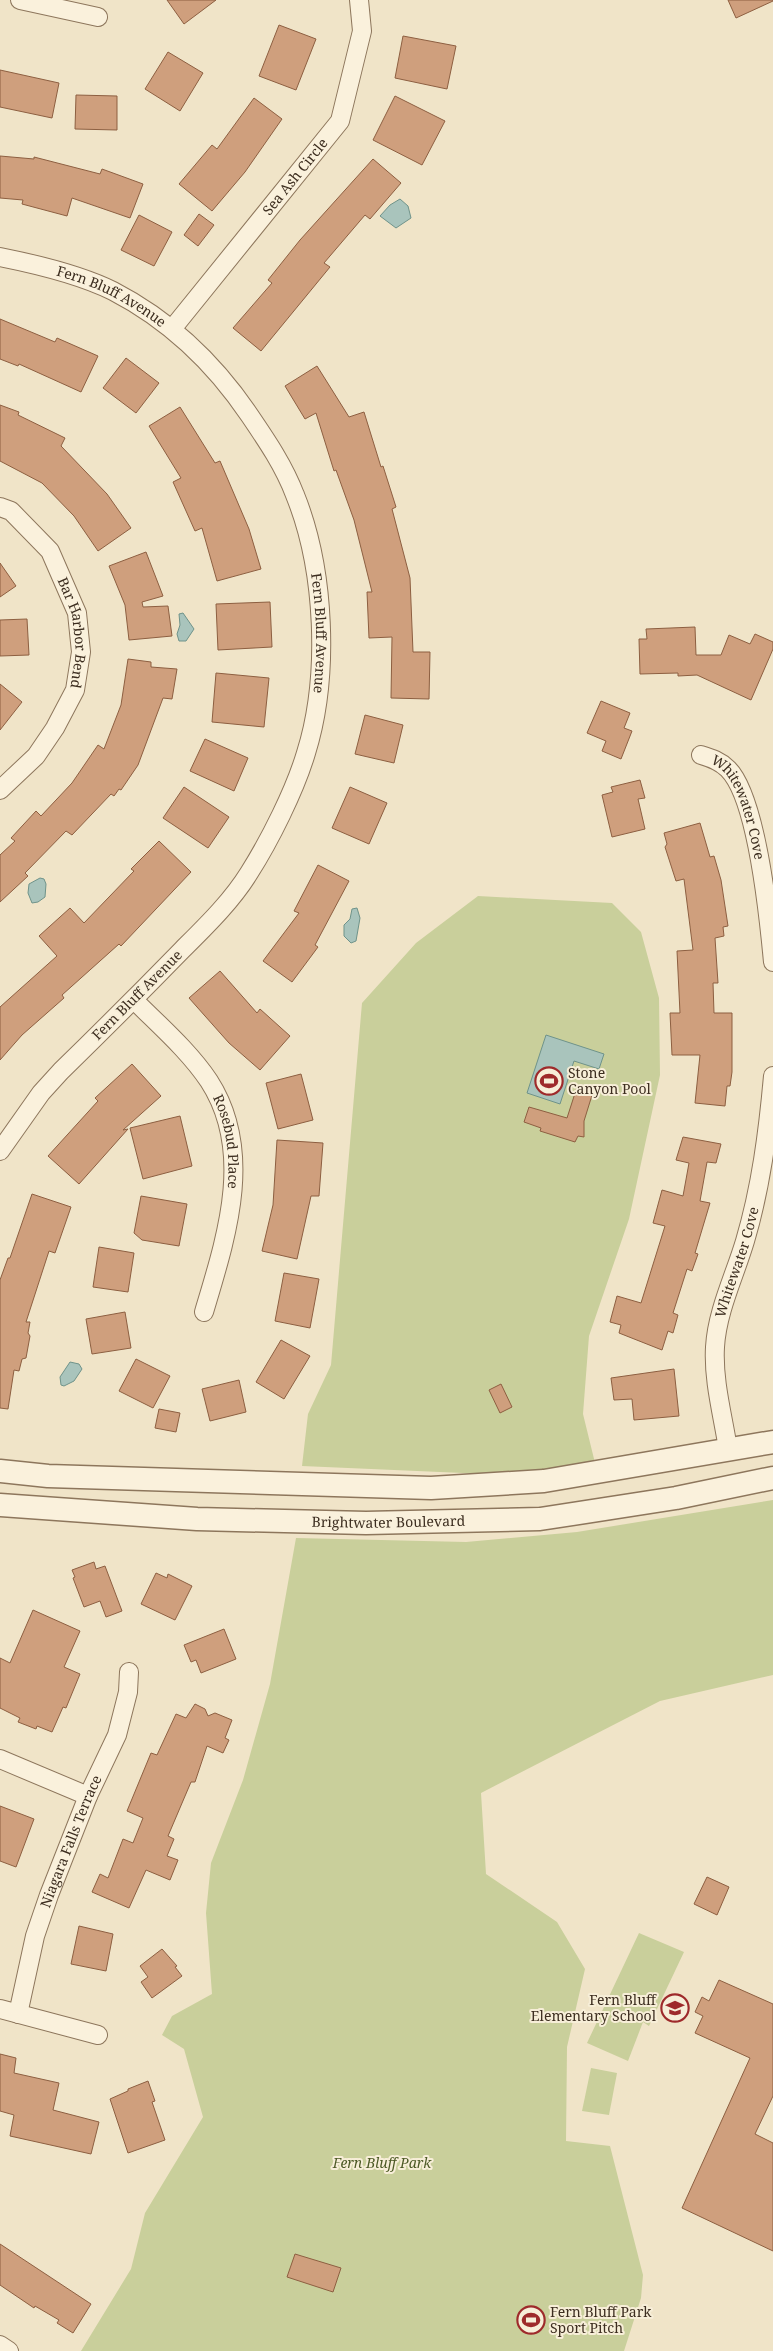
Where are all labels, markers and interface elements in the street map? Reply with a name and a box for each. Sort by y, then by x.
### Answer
street label: Sea Ash Circle [258,134,332,219]
street label: Fern Bluff Avenue [55,261,170,331]
street label: Fern Bluff Avenue [307,572,331,694]
street label: Bar Harbor Bend [53,574,91,690]
street label: Whitewater Cove [708,750,770,861]
street label: Fern Bluff Avenue [87,945,186,1044]
place label: Stone Canyon Pool [568,1063,651,1098]
sports icon: Stone Canyon Pool [534,1066,564,1096]
street label: Rosebud Place [209,1091,243,1189]
street label: Whitewater Cove [710,1205,763,1320]
street label: Brightwater Boulevard [312,1511,466,1532]
street label: Niagara Falls Terrace [35,1772,106,1910]
place label: Fern Bluff Elementary School [531,1990,657,2025]
school or university icon: Fern Bluff Elementary School [660,1993,690,2023]
park label: Fern Bluff Park [332,2153,432,2172]
place label: Fern Bluff Park Sport Pitch [550,2302,652,2337]
sports icon: Fern Bluff Park Sport Pitch [516,2305,546,2335]

